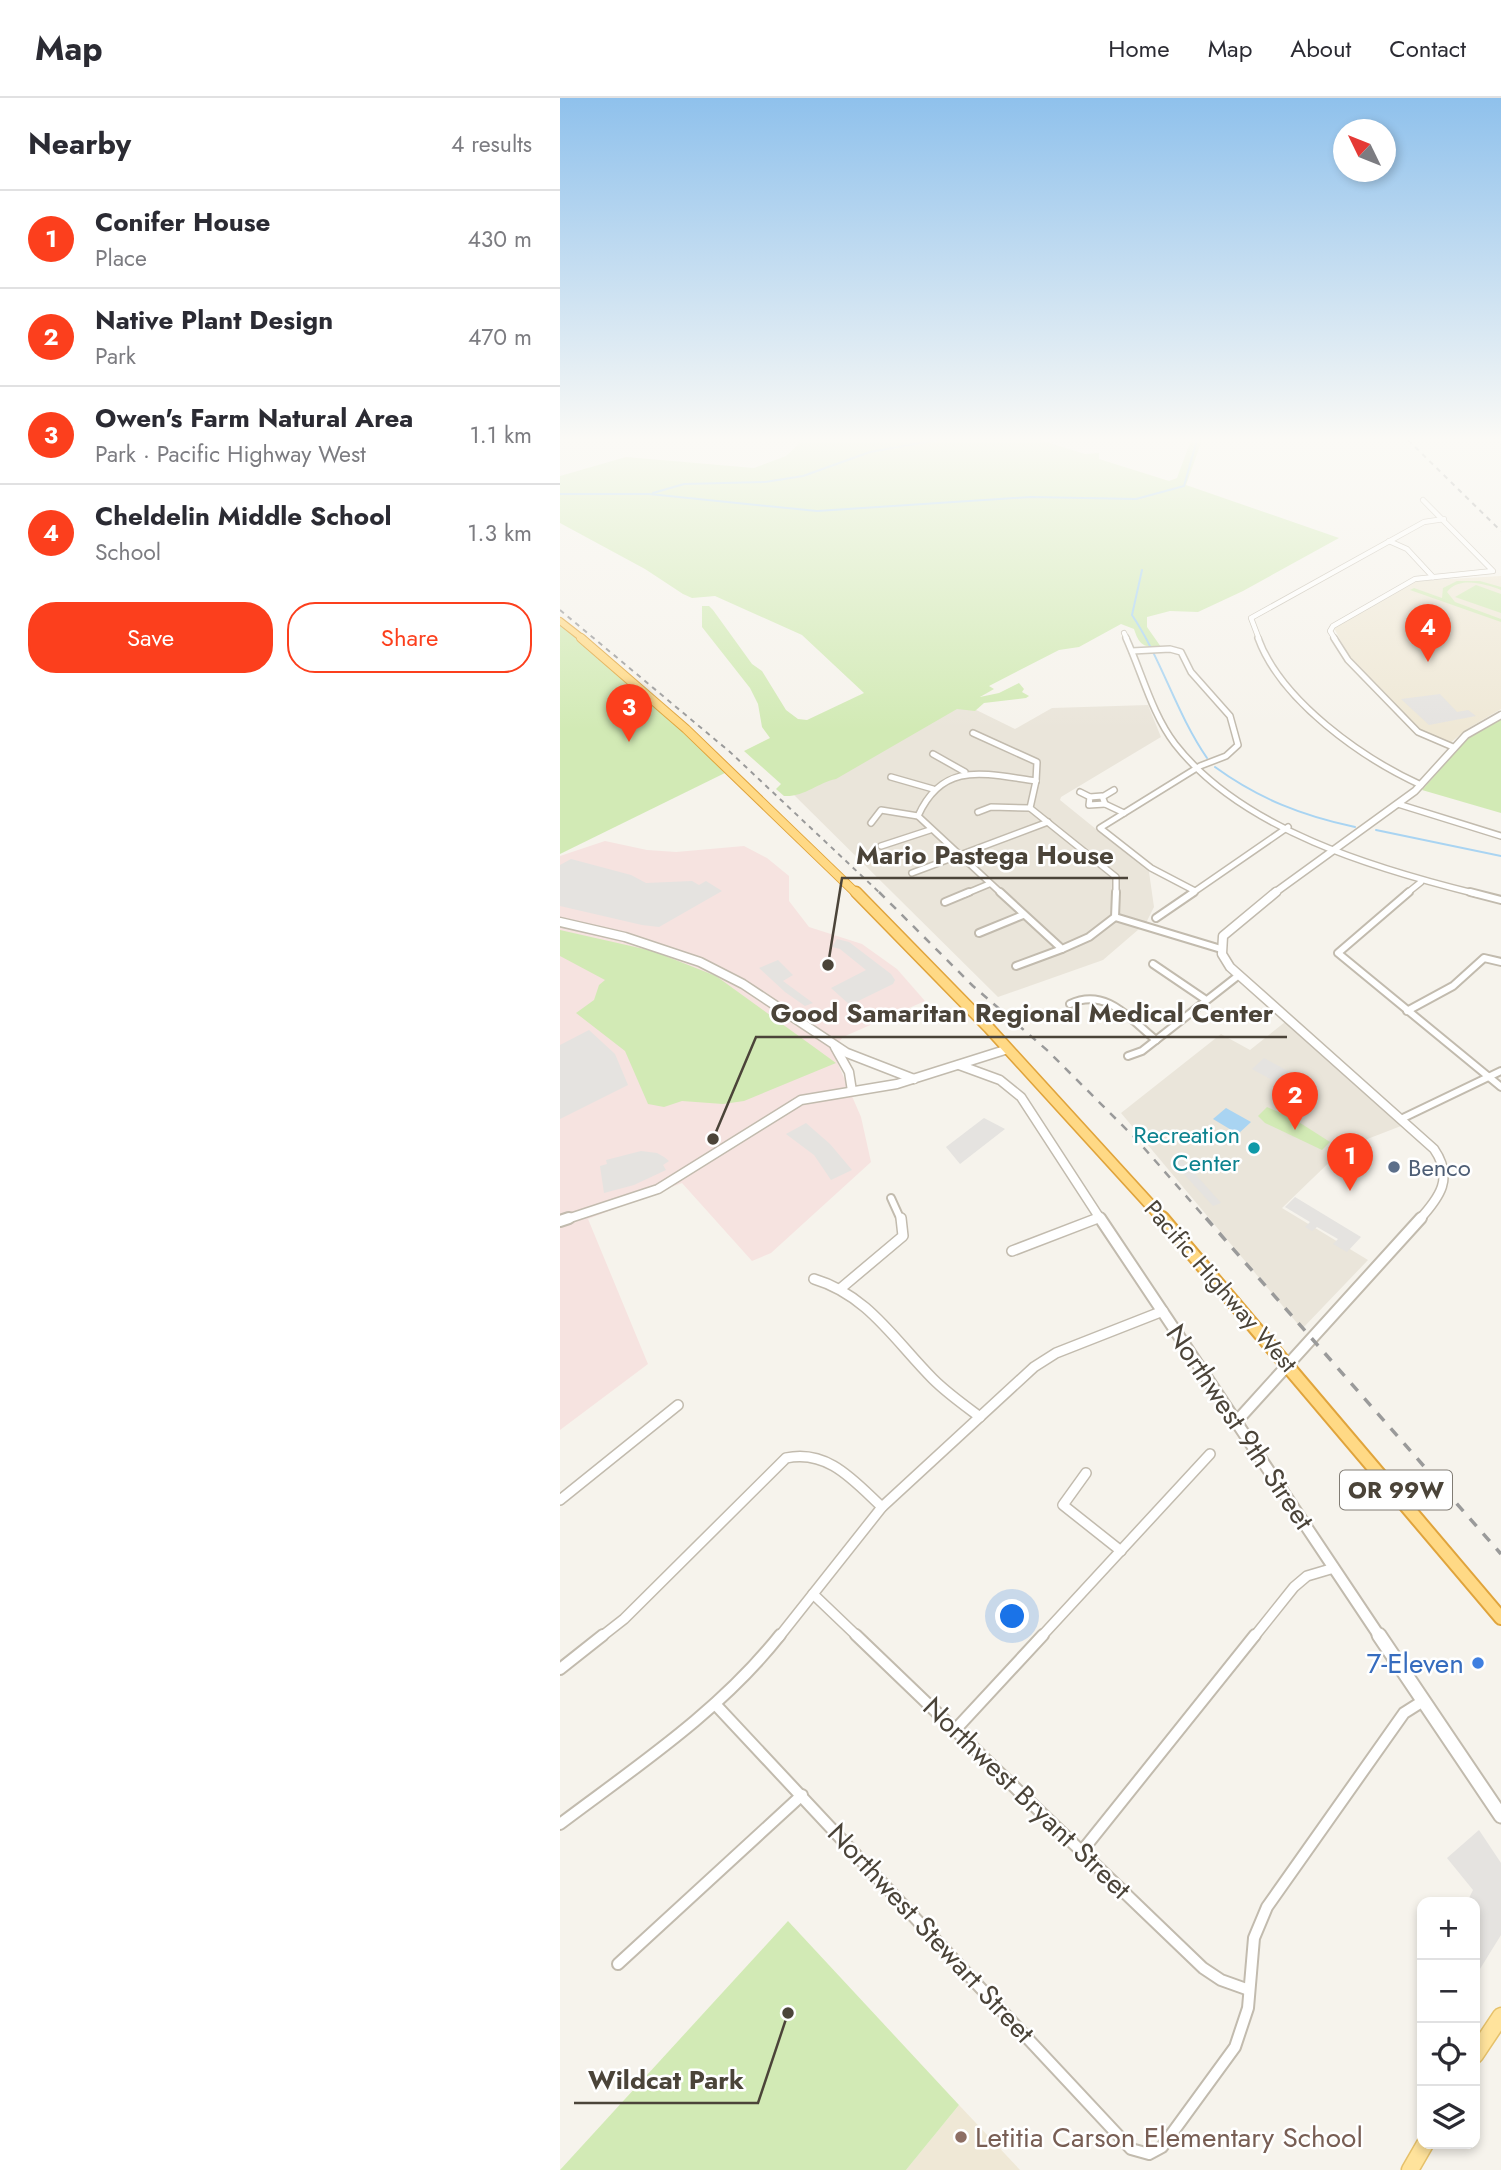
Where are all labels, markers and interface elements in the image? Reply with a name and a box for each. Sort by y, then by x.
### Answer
text: Map [35,25,103,72]
text: Home [1108,31,1170,66]
text: Map [1208,31,1252,66]
text: About [1290,31,1351,66]
text: Contact [1389,31,1466,66]
north arrow [1333,119,1396,182]
text: Nearby [28,122,131,165]
text: 4 results [451,127,532,161]
text: Conifer House [95,203,271,241]
text: 1 [45,222,57,256]
text: 430 m [467,222,532,256]
text: Place [95,241,147,275]
text: Native Plant Design [95,301,333,339]
text: 2 [43,320,59,354]
text: 470 m [468,320,532,354]
text: Park [95,339,136,373]
text: Owen's Farm Natural Area [95,399,413,437]
text: 3 [44,418,58,452]
text: 1.1 km [469,418,532,452]
text: Park · Pacific Highway West [95,437,366,471]
text: Cheldelin Middle School [95,497,392,535]
text: 4 [43,516,59,550]
text: 1.3 km [467,516,532,550]
text: School [95,535,161,569]
button: Save [28,602,273,673]
button: Share [287,602,532,673]
pin: 4 [1405,604,1451,662]
pin: 3 [606,684,652,742]
callout: Mario Pastega House [842,831,1128,878]
text: Mario Pastega House [856,836,1114,874]
callout: Good Samaritan Regional Medical Center [756,990,1287,1037]
text: Good Samaritan Regional Medical Center [771,994,1274,1032]
pin: 2 [1272,1072,1318,1130]
place label: Recreation Center [1133,1117,1241,1180]
pin: 1 [1327,1133,1373,1191]
marker: Recreation Center [1246,1140,1262,1156]
place label: Benco [1408,1150,1471,1185]
marker: Benco [1386,1159,1402,1175]
street label: Pacific Highway West [1136,1192,1306,1380]
street label: Northwest 9th Street [1156,1316,1324,1538]
road number: OR 99W [1340,1470,1452,1510]
your location [995,1599,1029,1633]
place label: 7-Eleven [1367,1643,1464,1684]
marker: 7-Eleven [1470,1655,1486,1671]
street label: Northwest Bryant Street [914,1687,1141,1909]
street label: Northwest Stewart Street [818,1814,1044,2052]
map controls [1417,1897,1480,2149]
button: + [1417,1897,1480,1960]
button: − [1417,1960,1480,2023]
button: locate [1417,2023,1480,2086]
callout: Wildcat Park [574,2056,758,2103]
text: Wildcat Park [588,2061,744,2099]
button: layers [1417,2086,1480,2149]
place label: Letitia Carson Elementary School [975,2117,1363,2158]
marker: Letitia Carson Elementary School [953,2129,969,2145]

